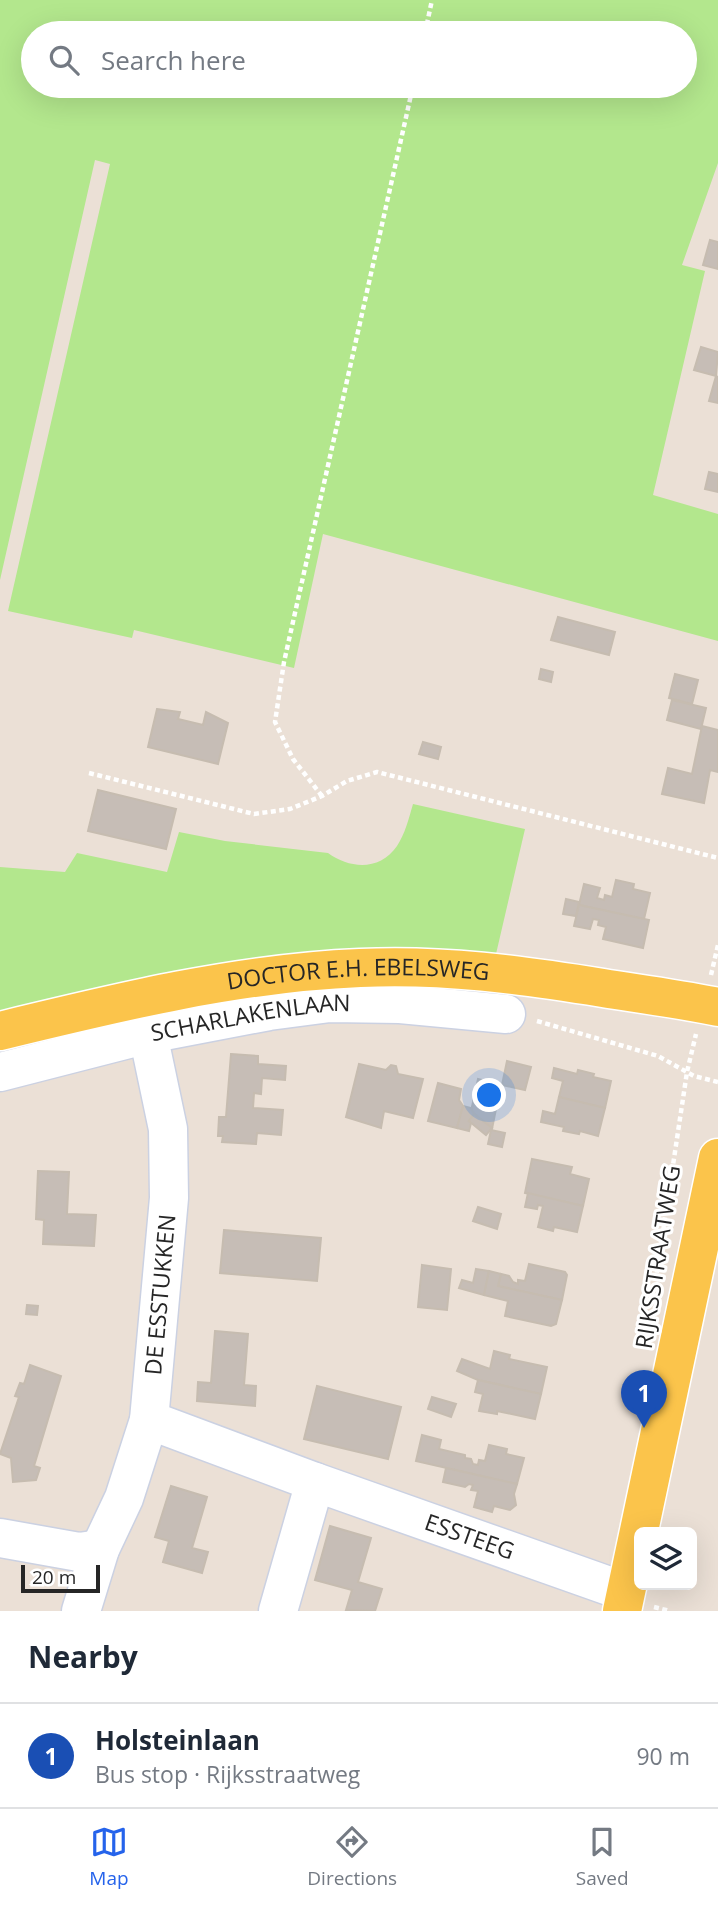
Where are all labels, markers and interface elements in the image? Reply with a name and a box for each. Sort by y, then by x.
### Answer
search box [21,21,697,98]
icon: search [45,41,83,79]
text: Search here [101,42,246,78]
street label: DOCTOR E.H. EBELSWEG [224,950,491,997]
street label: SCHARLAKENLAAN [148,986,351,1048]
your location [472,1078,506,1112]
street label: RIJKSSTRAATWEG [627,1163,687,1351]
street label: DE ESSTUKKEN [136,1213,182,1376]
pin: 1 [621,1370,667,1428]
street label: ESSTEEG [421,1505,519,1566]
map controls [634,1527,697,1590]
button: layers [634,1527,697,1590]
scale bar [21,1562,100,1594]
text: 20 m [32,1564,76,1590]
text: Nearby [28,1636,138,1677]
text: Holsteinlaan [95,1722,260,1758]
text: 1 [44,1740,58,1772]
text: 90 m [636,1740,690,1772]
text: Bus stop · Rijksstraatweg [95,1758,360,1790]
tab: Map [89,1823,129,1891]
tab: Directions [307,1823,397,1891]
tab: Saved [576,1823,629,1891]

